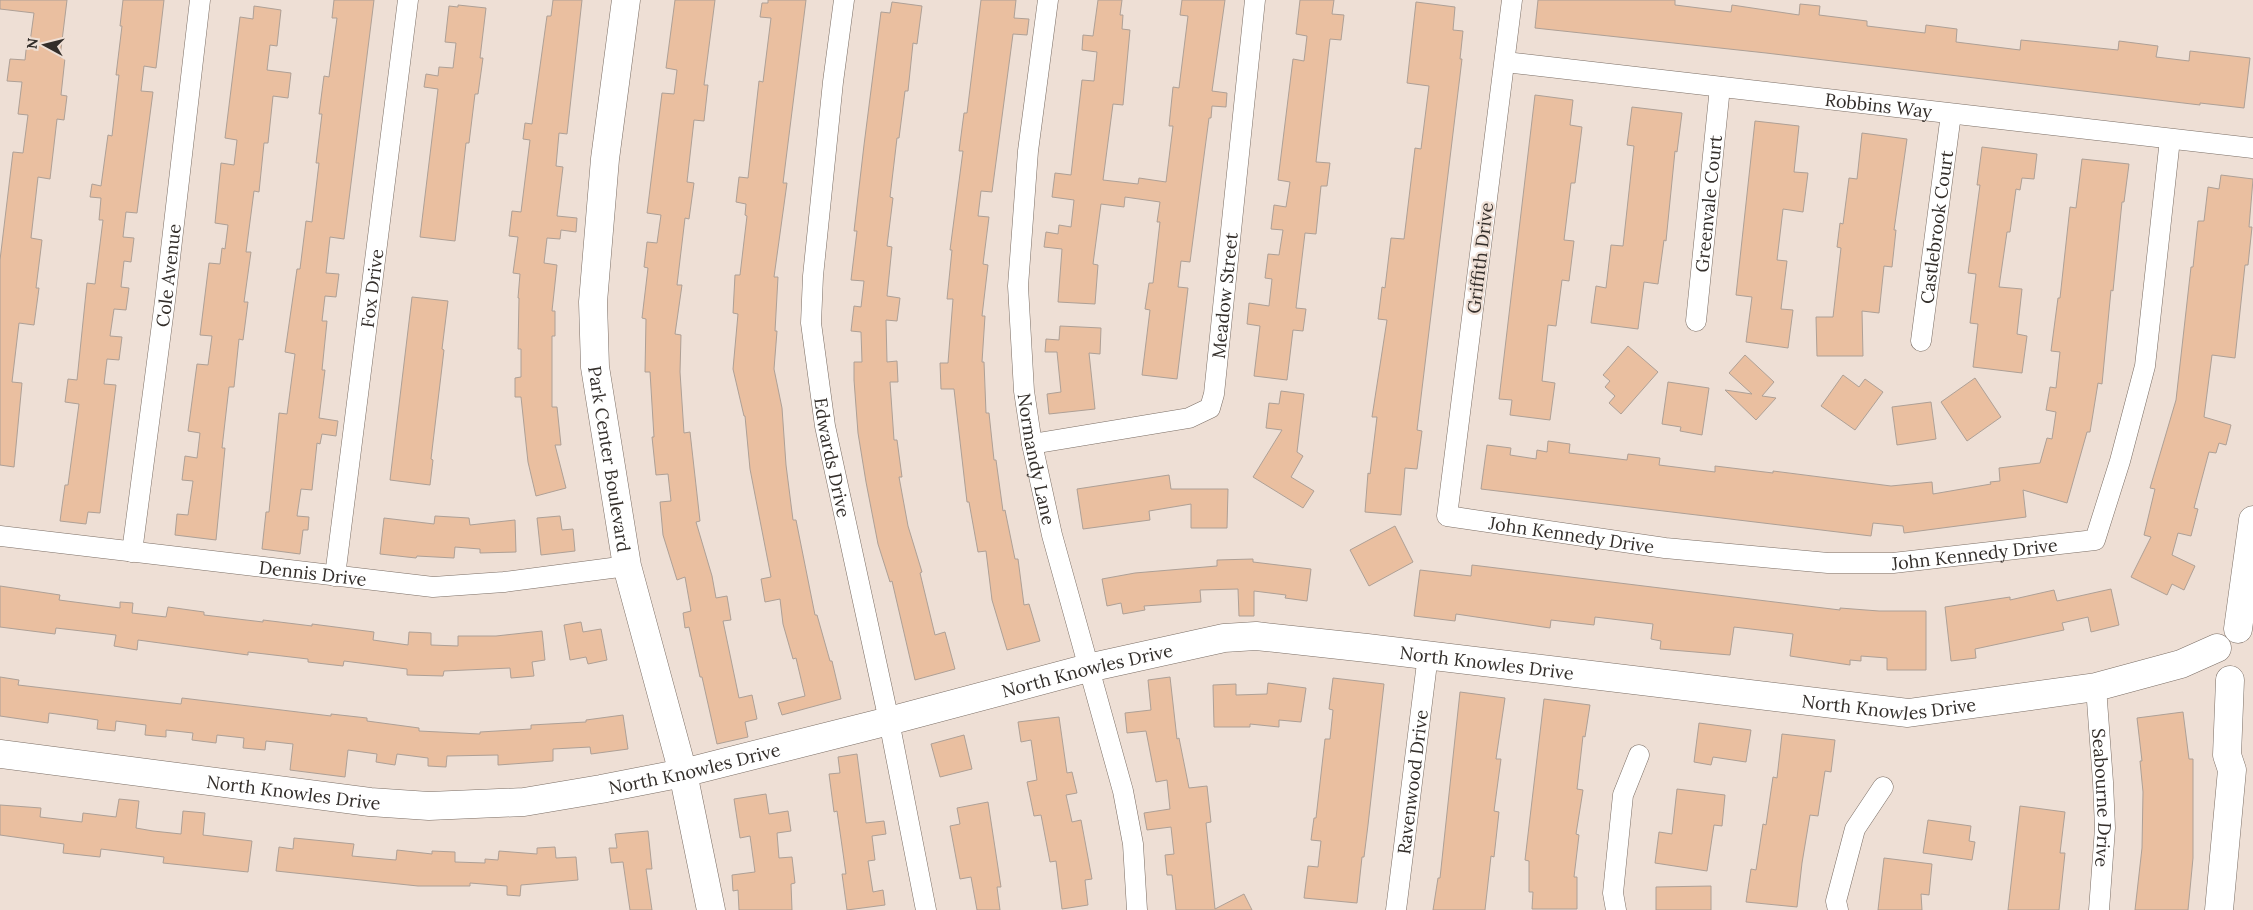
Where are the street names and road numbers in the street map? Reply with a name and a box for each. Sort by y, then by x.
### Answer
street label: Robbins Way [1824,87,1934,123]
street label: Greenvale Court [1690,134,1727,273]
street label: Castlebrook Court [1915,149,1958,305]
street label: Griffith Drive [1462,201,1498,315]
street label: Cole Avenue [150,222,185,328]
street label: Meadow Street [1206,231,1242,360]
street label: Fox Drive [355,247,388,329]
street label: Park Center Boulevard [583,364,636,554]
street label: Normandy Lane [1013,391,1061,527]
street label: Edwards Drive [810,396,856,520]
street label: John Kennedy Drive [1486,511,1656,558]
street label: John Kennedy Drive [1889,533,2059,575]
street label: Dennis Drive [258,555,368,591]
street label: North Knowles Drive [999,638,1175,702]
street label: North Knowles Drive [1398,641,1575,684]
street label: North Knowles Drive [1801,689,1978,724]
street label: Ravenwood Drive [1392,708,1433,856]
street label: Seabourne Drive [2088,727,2117,868]
street label: North Knowles Drive [607,737,783,799]
street label: North Knowles Drive [205,769,382,814]

